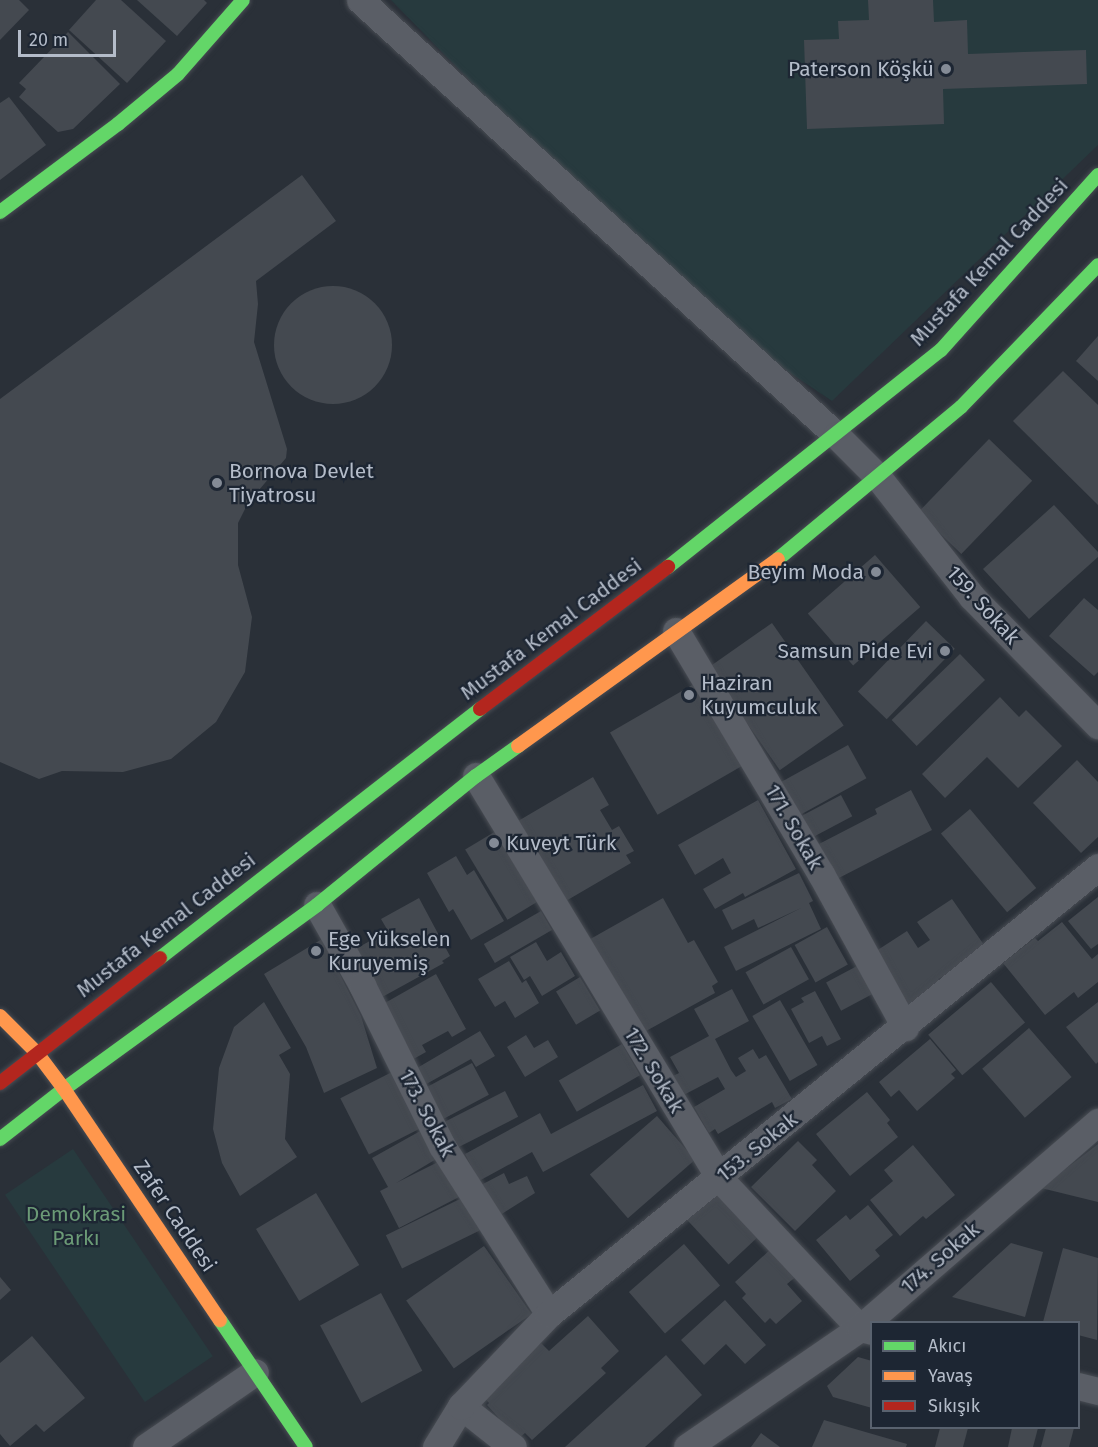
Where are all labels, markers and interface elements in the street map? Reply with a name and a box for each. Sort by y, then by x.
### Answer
scale bar [21,18,118,56]
text: 20 m [29,29,68,51]
place label: Paterson Köşkü [788,56,934,82]
marker: Paterson Köşkü [939,62,953,76]
street label: Mustafa Kemal Caddesi [905,173,1073,351]
place label: Bornova Devlet Tiyatrosu [229,458,374,508]
marker: Bornova Devlet Tiyatrosu [210,476,224,490]
street label: Mustafa Kemal Caddesi [455,553,647,705]
place label: Beyim Moda [747,559,864,585]
street label: 159. Sokak [941,560,1025,650]
marker: Beyim Moda [869,565,883,579]
place label: Samsun Pide Evi [777,638,933,664]
marker: Samsun Pide Evi [938,644,952,658]
place label: Haziran Kuyumculuk [701,670,817,720]
marker: Haziran Kuyumculuk [682,688,696,702]
street label: 171. Sokak [760,780,828,874]
place label: Kuveyt Türk [506,830,617,856]
marker: Kuveyt Türk [487,836,501,850]
street label: Mustafa Kemal Caddesi [71,847,261,1003]
place label: Ege Yükselen Kuruyemiş [328,926,451,976]
marker: Ege Yükselen Kuruyemiş [309,944,323,958]
street label: 172. Sokak [619,1023,689,1117]
street label: 173. Sokak [393,1065,461,1161]
street label: 153. Sokak [711,1107,803,1187]
street label: Zafer Caddesi [128,1155,222,1277]
park label: Demokrasi Parkı [26,1201,126,1251]
street label: 174. Sokak [896,1217,984,1299]
legend [870,1321,1080,1429]
text: Akıcı [928,1335,966,1357]
text: Yavaş [928,1365,973,1387]
text: Sıkışık [928,1395,980,1417]

